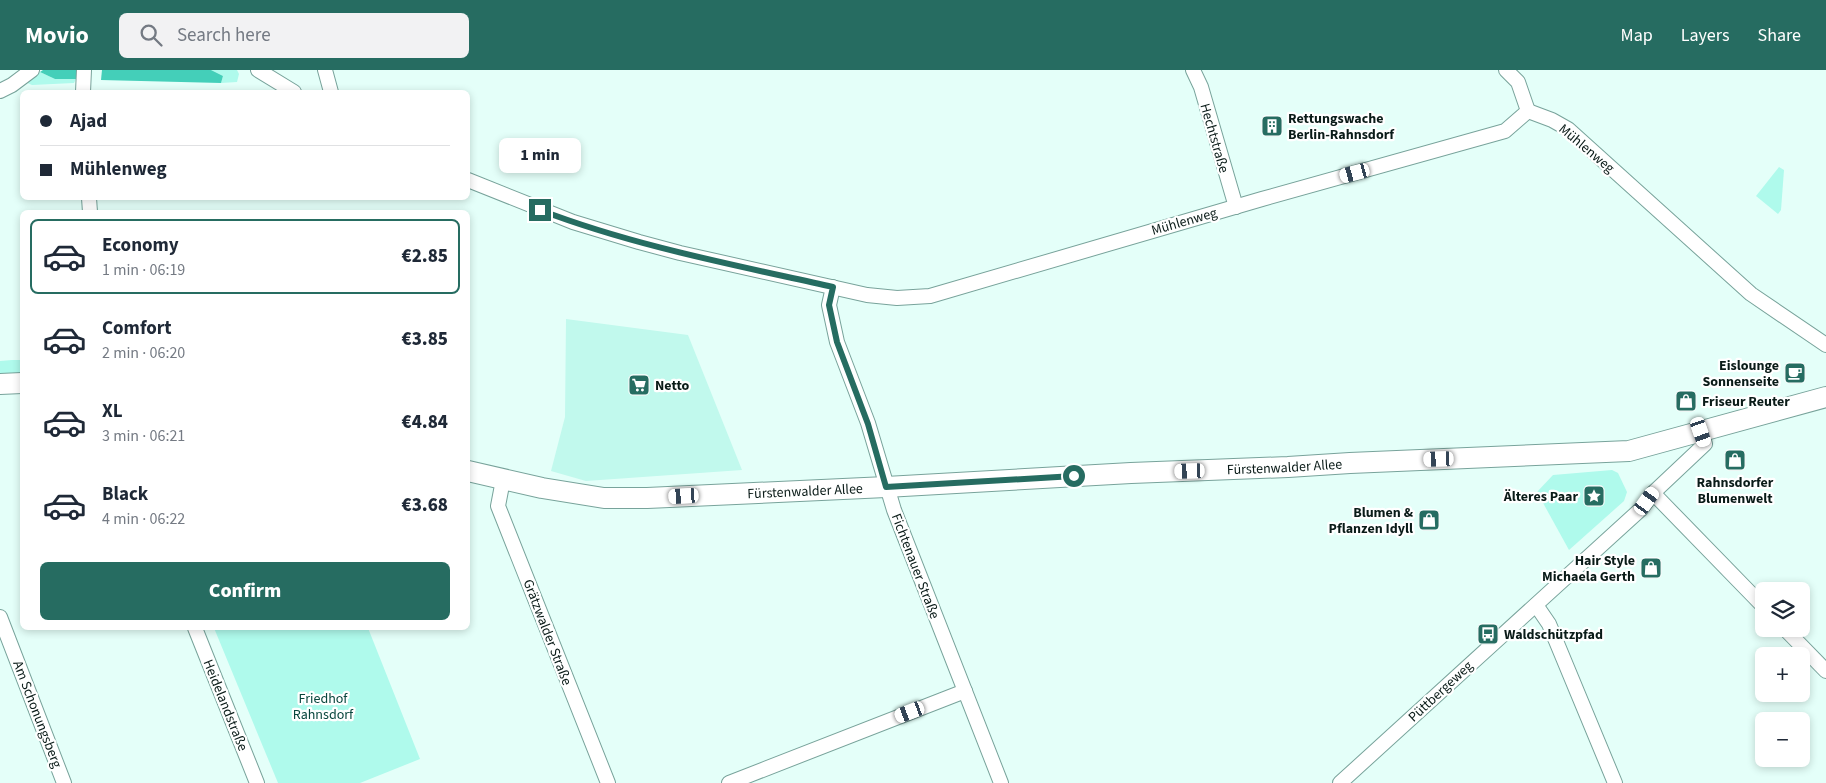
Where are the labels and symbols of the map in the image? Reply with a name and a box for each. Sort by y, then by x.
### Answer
street label: Hechtstraße [1195,101,1234,175]
place label: Rettungswache Berlin-Rahnsdorf [1288,109,1395,145]
building icon: Rettungswache Berlin-Rahnsdorf [1260,114,1284,138]
street label: Mühlenweg [1554,119,1619,178]
callout: 1 min [499,138,581,172]
car [1338,162,1371,184]
route end [529,199,551,221]
street label: Mühlenweg [1149,203,1219,241]
place label: Eislounge Sonnenseite [1702,356,1779,392]
cafe icon: Eislounge Sonnenseite [1783,361,1807,385]
supermarket icon: Netto [627,373,651,397]
place label: Netto [655,376,690,396]
shop icon: Friseur Reuter [1674,389,1698,413]
place label: Friseur Reuter [1702,392,1790,412]
car [1689,415,1712,449]
shop icon: Rahnsdorfer Blumenwelt [1723,448,1747,472]
car [1423,451,1454,467]
street label: Fürstenwalder Allee [1226,455,1343,480]
car [1174,463,1205,479]
route start [1063,465,1085,487]
place label: Rahnsdorfer Blumenwelt [1697,473,1774,509]
street label: Fürstenwalder Allee [747,479,863,504]
place icon: Älteres Paar [1582,484,1606,508]
car [1632,484,1661,518]
place label: Älteres Paar [1503,487,1578,507]
car [668,488,699,504]
place label: Blumen & Pflanzen Idyll [1329,503,1414,539]
shop icon: Blumen & Pflanzen Idyll [1417,508,1441,532]
street label: Fichtenauer Straße [886,511,944,622]
place label: Hair Style Michaela Gerth [1542,551,1635,587]
shop icon: Hair Style Michaela Gerth [1639,556,1663,580]
street label: Grätzwalder Straße [518,576,577,688]
bus stop icon: Waldschützpfad [1476,622,1500,646]
place label: Waldschützpfad [1504,625,1603,645]
street label: Püttbergeweg [1404,656,1477,727]
street label: Heidelandstraße [198,657,253,754]
street label: Am Schonungsberg [7,658,67,771]
park label: Friedhof Rahnsdorf [293,689,354,725]
car [893,700,926,724]

